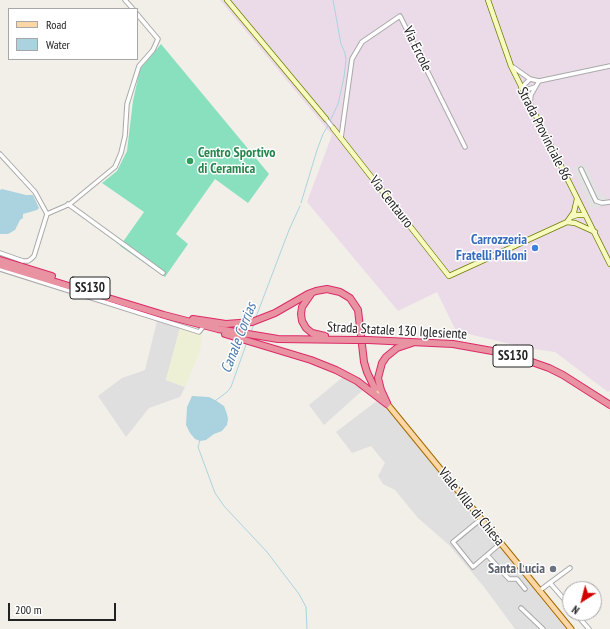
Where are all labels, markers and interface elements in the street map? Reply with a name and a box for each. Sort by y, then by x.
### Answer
legend [8,8,138,60]
text: Road [46,17,66,32]
street label: Via Ercole [399,24,435,74]
text: Water [46,37,70,52]
street label: Strada Provinciale 86 [513,85,575,183]
place label: Centro Sportivo di Ceramica [198,145,276,178]
marker: Centro Sportivo di Ceramica [185,156,195,166]
street label: Via Centauro [365,173,417,231]
place label: Carrozzeria Fratelli Pilloni [456,232,527,264]
marker: Carrozzeria Fratelli Pilloni [530,243,540,253]
road number: SS130 [70,277,110,299]
water label: Canale Corrias [217,300,261,376]
street label: Strada Statale 130 Iglesiente [327,319,467,343]
road number: SS130 [493,345,533,367]
street label: Viale Villa di Chiesa [434,465,508,549]
place label: Santa Lucia [488,561,545,577]
marker: Santa Lucia [548,564,558,574]
north arrow [562,581,602,621]
scale bar [10,595,118,621]
text: 200 m [15,602,42,617]
text: N [569,602,582,617]

